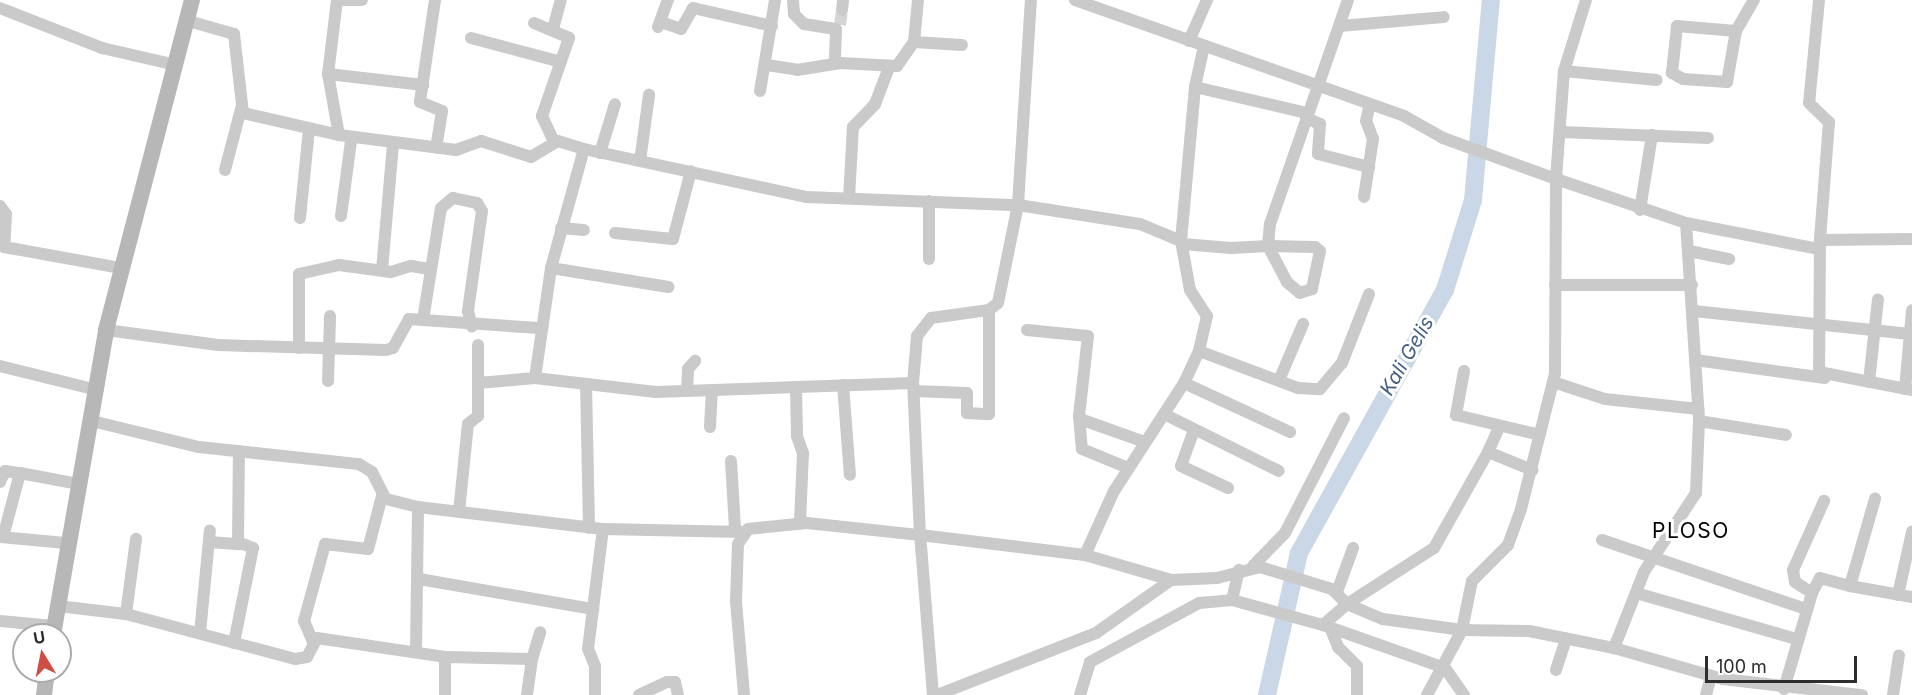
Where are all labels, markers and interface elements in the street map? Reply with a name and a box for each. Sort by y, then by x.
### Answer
water label: Kali Gelis [1375,312,1439,400]
district label: PLOSO [1652,518,1730,544]
north arrow [12,623,72,683]
text: U [32,626,47,648]
scale bar [1708,644,1860,682]
text: 100 m [1716,656,1767,677]

